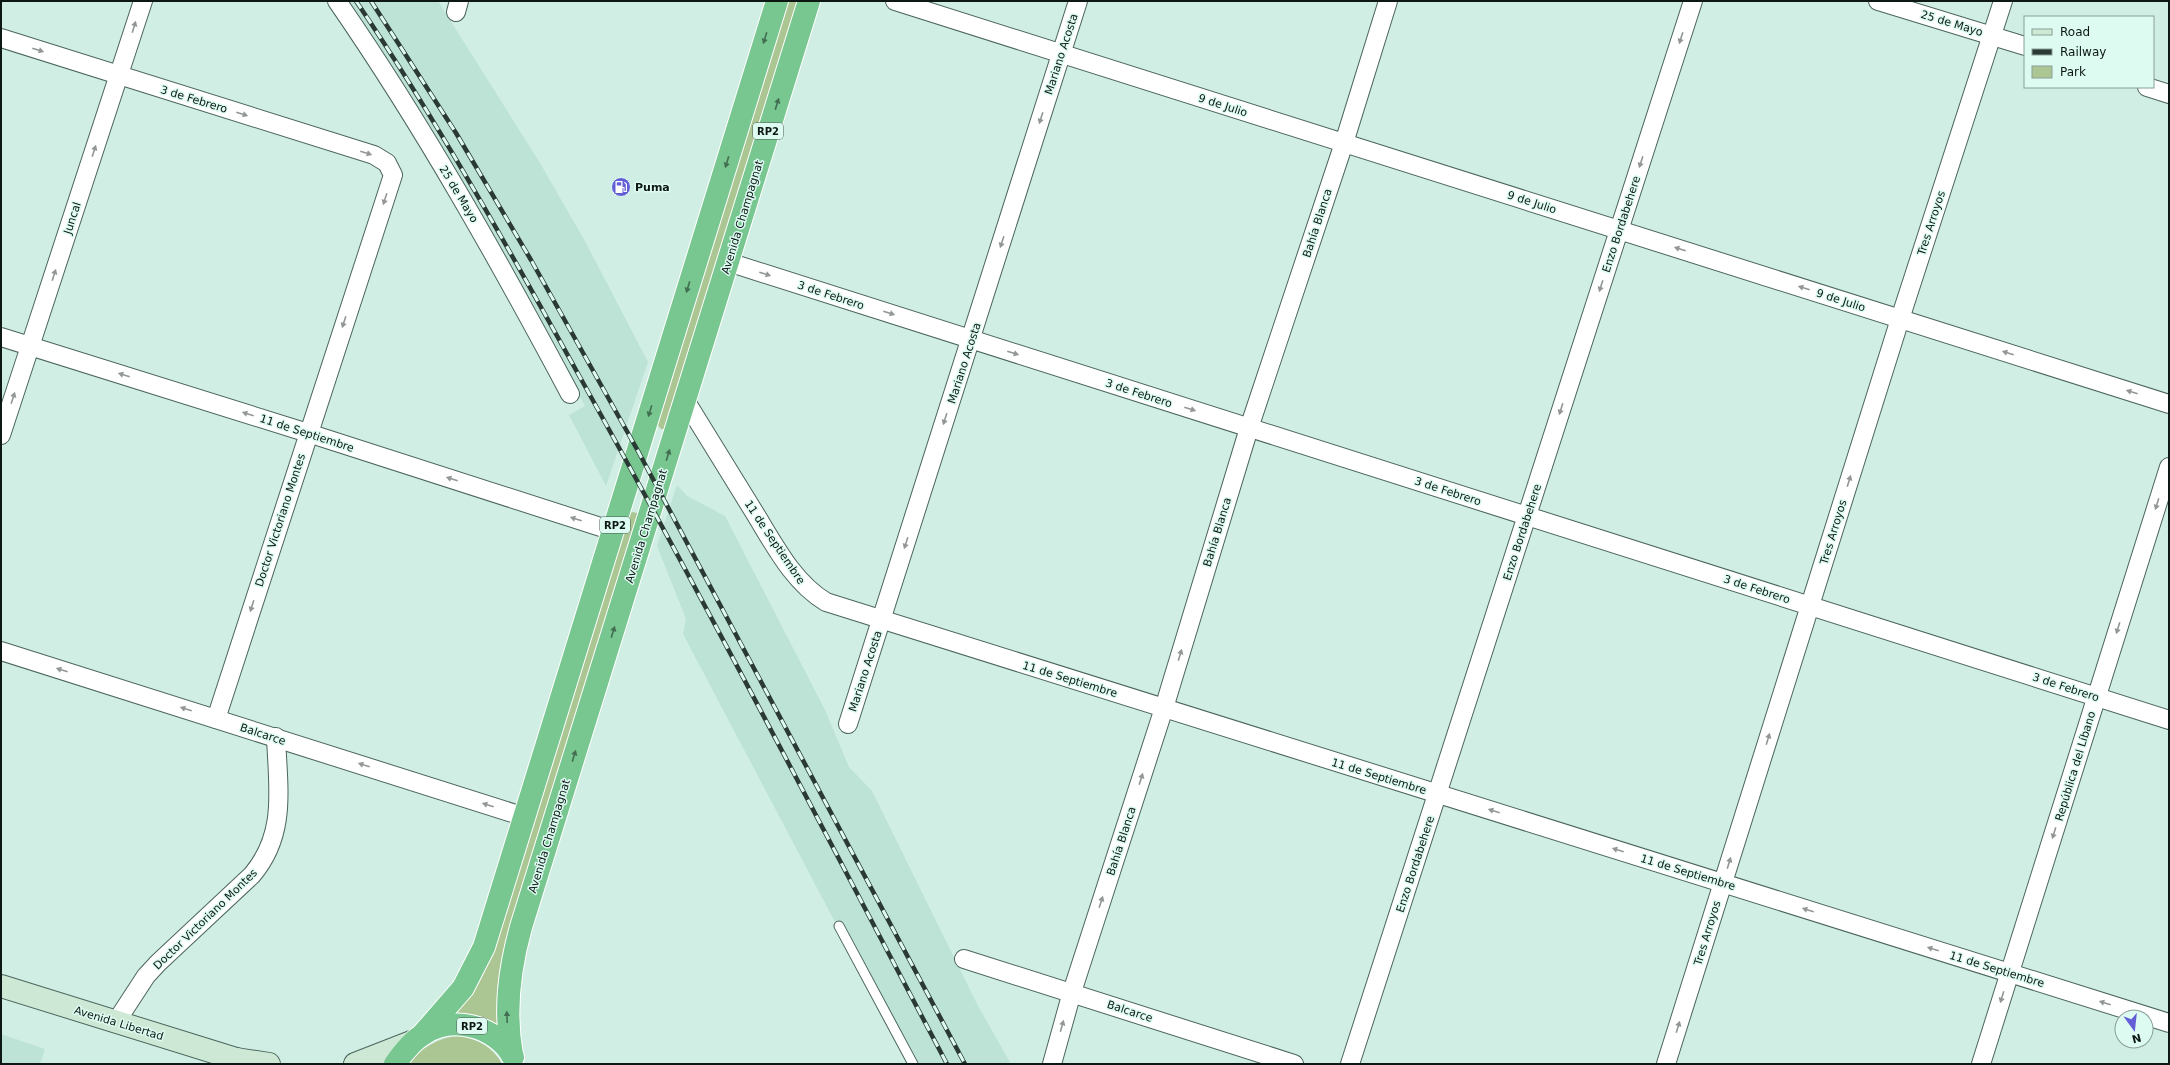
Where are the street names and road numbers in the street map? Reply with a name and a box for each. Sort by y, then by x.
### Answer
street label: 25 de Mayo [1919,8,1985,39]
street label: Mariano Acosta [1042,12,1081,96]
street label: 3 de Febrero [159,83,229,116]
street label: 9 de Julio [1197,91,1249,120]
road number: RP2 [753,123,783,139]
street label: Avenida Champagnat [719,158,766,276]
street label: 25 de Mayo [436,163,481,225]
street label: Enzo Bordabehere [1600,174,1643,274]
street label: Bahía Blanca [1300,187,1335,259]
street label: 9 de Julio [1506,188,1558,217]
street label: Tres Arroyos [1915,189,1948,258]
street label: Juncal [61,200,84,237]
street label: 3 de Febrero [796,279,866,312]
street label: 9 de Julio [1815,286,1867,315]
street label: Mariano Acosta [945,321,984,405]
street label: 3 de Febrero [1104,377,1174,410]
street label: 11 de Septiembre [258,412,356,455]
street label: Doctor Victoriano Montes [253,452,308,588]
street label: Avenida Champagnat [623,467,670,585]
street label: 3 de Febrero [1413,475,1483,508]
street label: Enzo Bordabehere [1501,482,1544,582]
street label: Bahía Blanca [1201,496,1234,568]
street label: 11 de Septiembre [742,498,808,587]
street label: Tres Arroyos [1817,498,1850,567]
road number: RP2 [600,517,630,533]
street label: 3 de Febrero [1722,573,1792,606]
street label: Mariano Acosta [846,629,885,713]
street label: 11 de Septiembre [1021,659,1119,700]
street label: 3 de Febrero [2031,671,2101,704]
street label: República del Líbano [2053,709,2098,823]
street label: Balcarce [238,721,288,748]
street label: 11 de Septiembre [1330,756,1428,797]
street label: Avenida Champagnat [526,777,573,895]
street label: Bahía Blanca [1104,805,1139,877]
street label: Enzo Bordabehere [1394,814,1437,914]
street label: 11 de Septiembre [1639,852,1737,893]
street label: Doctor Victoriano Montes [151,866,260,972]
street label: Tres Arroyos [1691,899,1724,968]
street label: 11 de Septiembre [1948,949,2046,990]
street label: Balcarce [1105,998,1155,1025]
street label: Avenida Libertad [73,1004,165,1043]
road number: RP2 [457,1018,487,1034]

